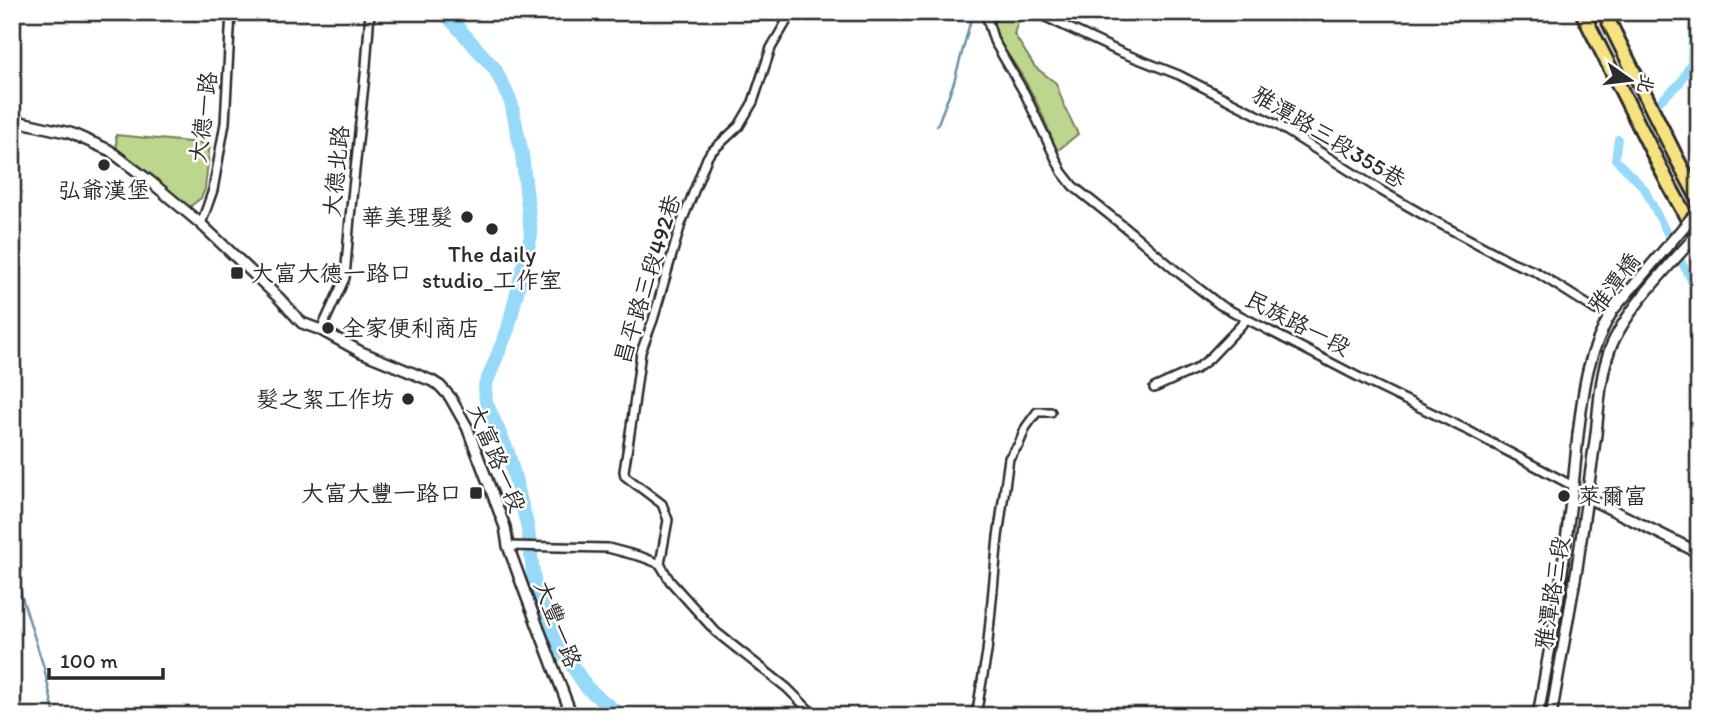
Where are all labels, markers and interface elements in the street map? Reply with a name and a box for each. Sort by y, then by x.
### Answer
north arrow [1596,46,1666,116]
street label: 大德一路 [183,70,223,164]
text: 北 [1633,72,1659,96]
street label: 雅潭路三段355巷 [1247,80,1412,194]
street label: 大德北路 [317,124,355,218]
marker: 弘爺漢堡 [96,157,112,173]
place label: 弘爺漢堡 [58,176,150,204]
street label: 昌平路三段492巷 [608,190,686,367]
place label: 華美理髮 [361,203,453,231]
marker: 華美理髮 [459,209,475,225]
marker: The daily studio_工作室 [484,221,500,237]
place label: The daily studio_工作室 [422,240,562,294]
street label: 雅潭橋 [1582,247,1646,319]
place label: 大富大德一路口 [251,259,412,287]
marker: 大富大德一路口 [229,265,245,281]
street label: 民族路一段 [1240,284,1356,362]
place label: 全家便利商店 [342,314,480,342]
marker: 全家便利商店 [320,320,336,336]
place label: 髮之絮工作坊 [256,385,394,413]
marker: 髮之絮工作坊 [400,391,416,407]
street label: 大富路一段 [462,400,532,516]
place label: 大富大豐一路口 [301,479,462,507]
place label: 萊爾富 [1578,482,1647,510]
marker: 大富大豐一路口 [468,485,484,501]
marker: 萊爾富 [1556,488,1572,504]
street label: 雅潭路三段 [1529,534,1575,652]
street label: 大豐一路 [528,576,588,672]
scale bar [49,637,163,681]
text: 100 m [60,648,118,673]

